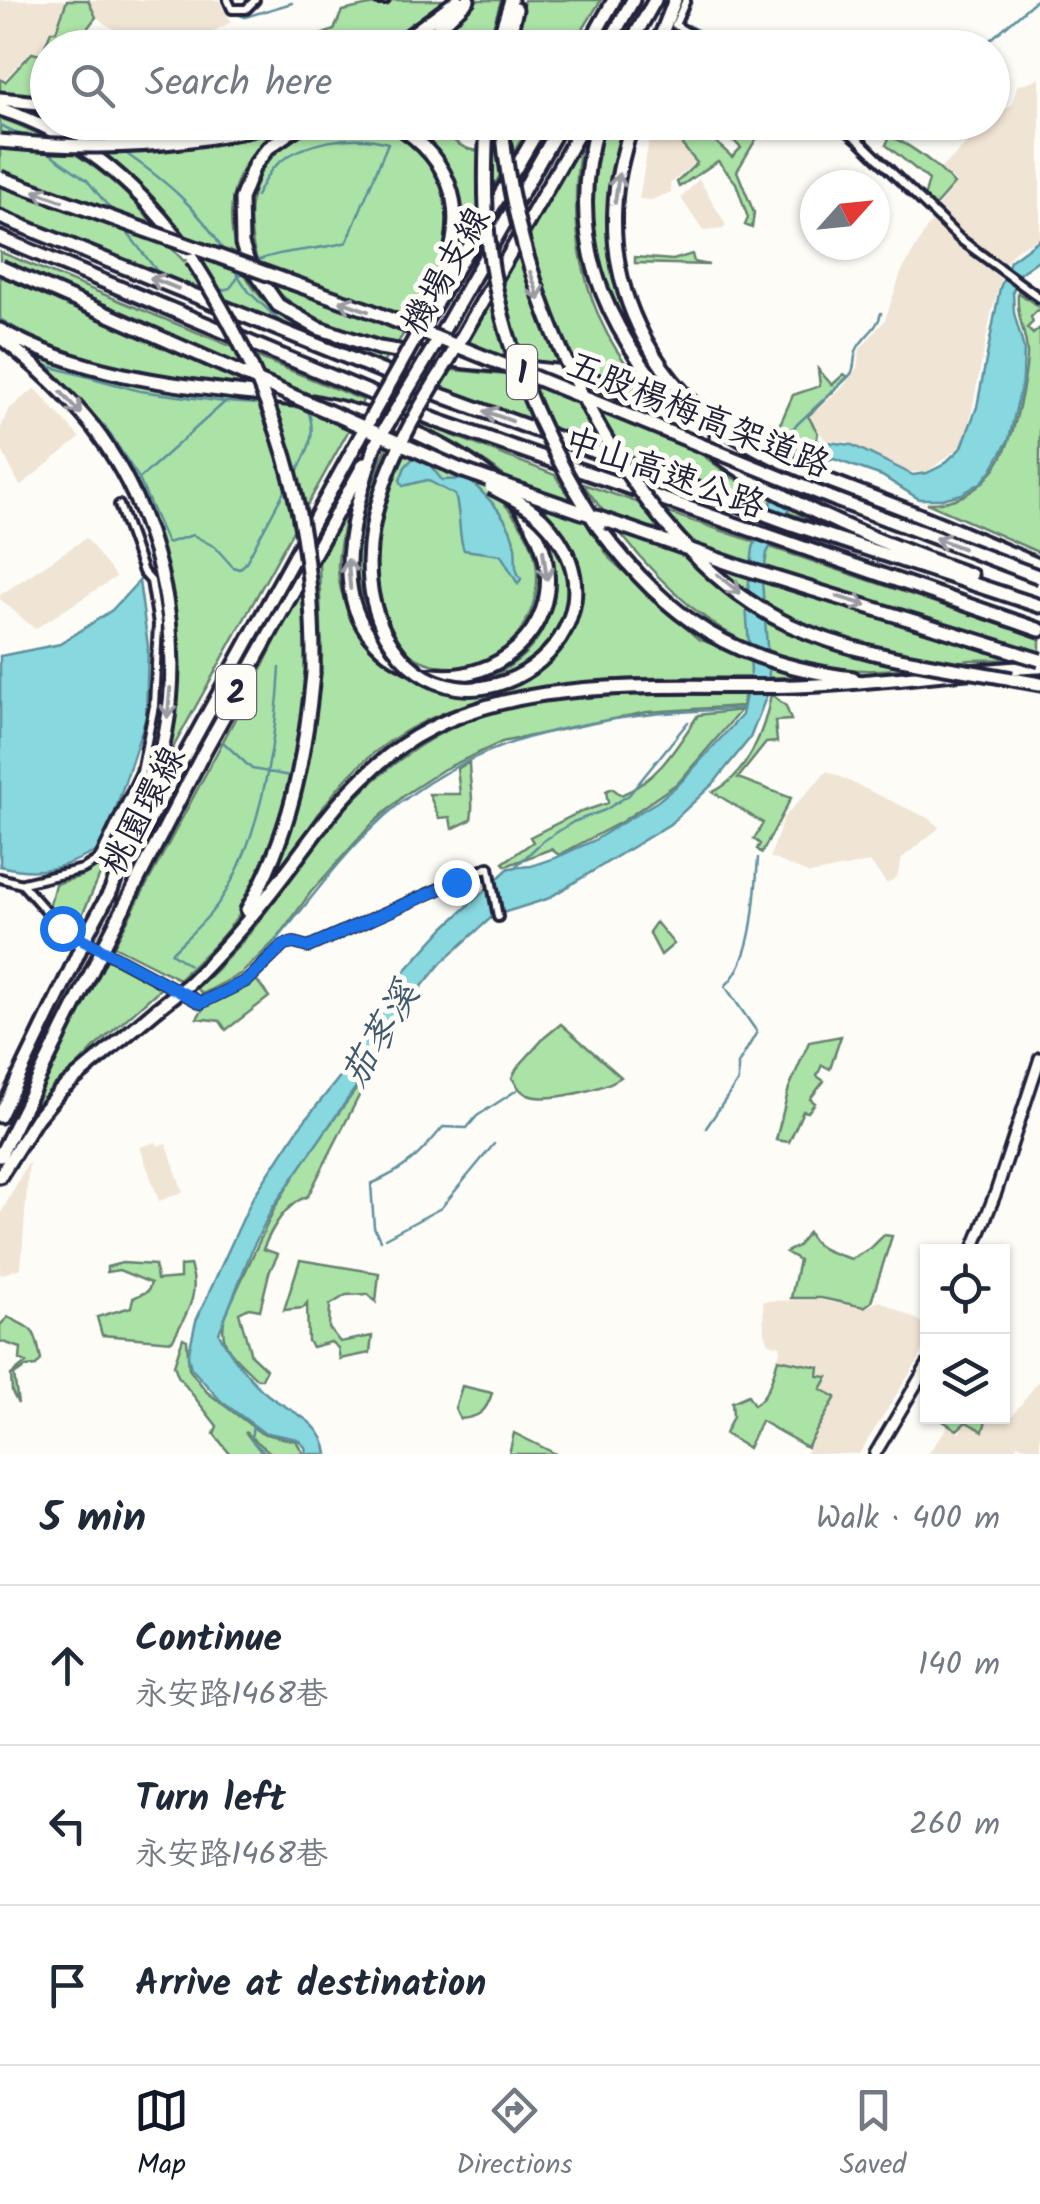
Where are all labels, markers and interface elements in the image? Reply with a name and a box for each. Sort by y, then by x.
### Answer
search box [30,30,1010,140]
text: Search here [145,55,332,115]
icon: search [65,58,120,113]
north arrow [800,170,890,260]
one-way arrow [609,172,627,205]
one-way arrow [34,186,65,204]
street label: 機場支線 [388,197,507,346]
one-way arrow [528,269,546,301]
one-way arrow [149,273,179,291]
one-way arrow [340,296,371,314]
street label: 五股楊梅高架道路 [558,338,838,495]
road number: 1 [507,345,537,399]
one-way arrow [60,390,83,415]
one-way arrow [484,406,515,424]
street label: 中山高速公路 [556,414,772,535]
one-way arrow [934,533,965,551]
one-way arrow [536,549,555,581]
one-way arrow [340,559,359,591]
one-way arrow [716,573,742,595]
one-way arrow [836,594,867,612]
road number: 2 [216,665,256,719]
one-way arrow [160,687,179,719]
street label: 桃園環線 [87,736,202,886]
route end [434,860,480,906]
route start [40,906,86,952]
water label: 茄苳溪 [326,970,438,1100]
map controls [920,1244,1010,1424]
button: locate [920,1244,1010,1334]
button: layers [920,1334,1010,1424]
text: 5 min [40,1486,146,1553]
text: Walk · 400 m [816,1494,1000,1545]
text: Continue [135,1610,282,1670]
icon: ahead [40,1638,95,1693]
text: 140 m [918,1640,1000,1691]
text: 永安路1468巷 [135,1670,328,1721]
text: Turn left [135,1770,286,1830]
icon: left [40,1798,95,1853]
text: 260 m [909,1800,1000,1851]
text: 永安路1468巷 [135,1830,328,1881]
text: Arrive at destination [135,1955,486,2015]
icon: arrive [40,1958,95,2013]
tab: Map [134,2083,189,2188]
tab: Directions [456,2083,572,2188]
tab: Saved [840,2083,906,2188]

